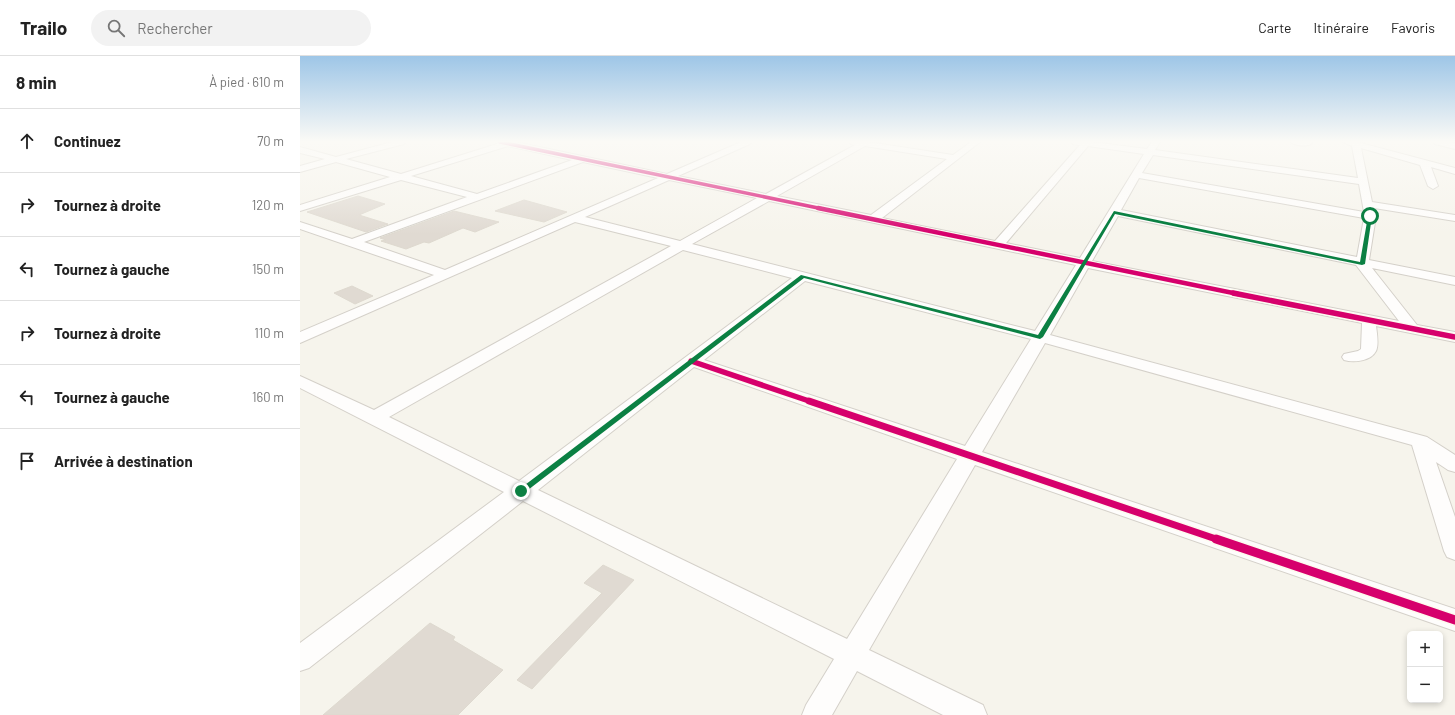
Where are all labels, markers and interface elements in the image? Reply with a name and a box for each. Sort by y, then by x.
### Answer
search box [91,10,371,46]
text: Trailo [20,16,67,39]
icon: search [105,17,127,39]
text: Rechercher [137,19,213,37]
text: Carte [1258,19,1291,36]
text: Itinéraire [1313,19,1369,36]
text: Favoris [1391,19,1435,36]
text: 8 min [16,72,56,92]
text: À pied · 610 m [209,74,284,90]
icon: ahead [16,130,38,152]
text: Continuez [54,132,121,150]
text: 70 m [257,133,284,149]
icon: right [16,194,38,216]
text: Tournez à droite [54,196,161,214]
text: 120 m [252,197,284,213]
route start [1361,207,1379,225]
icon: left [16,258,38,280]
text: Tournez à gauche [54,260,170,278]
text: 150 m [252,261,284,277]
icon: right [16,322,38,344]
text: Tournez à droite [54,324,161,342]
text: 110 m [254,325,284,341]
icon: left [16,386,38,408]
text: Tournez à gauche [54,388,170,406]
text: 160 m [252,389,284,405]
icon: arrive [16,450,38,472]
text: Arrivée à destination [54,452,193,470]
route end [512,482,530,500]
map controls [1407,631,1443,703]
button: + [1407,631,1443,667]
button: − [1407,667,1443,703]

